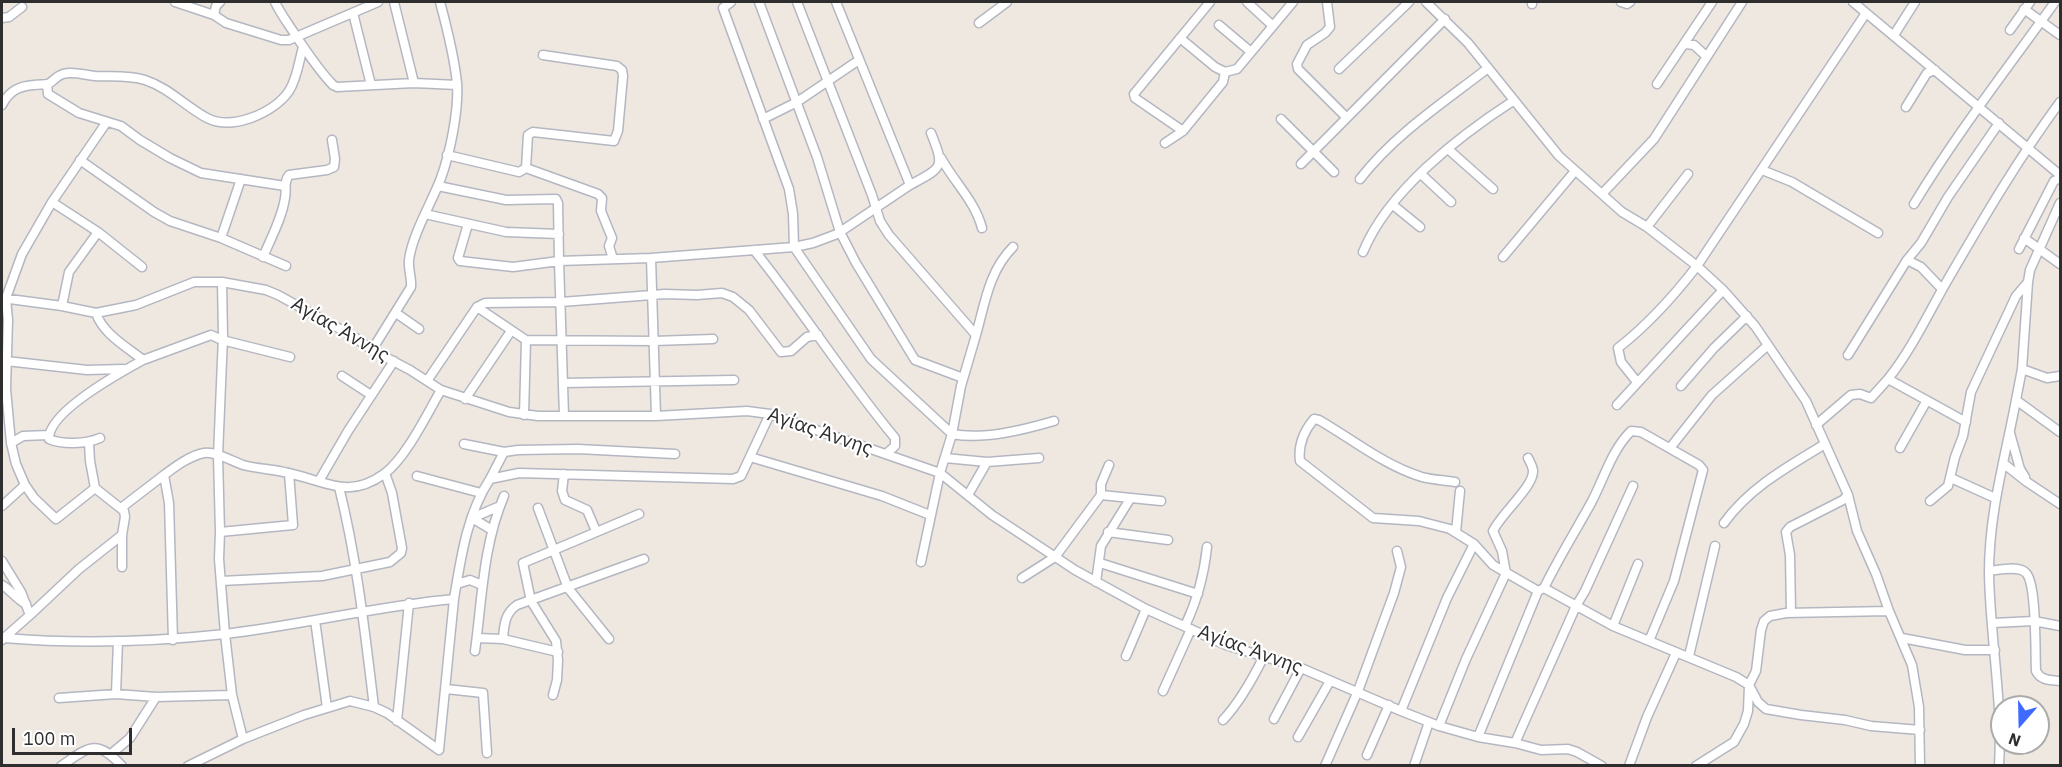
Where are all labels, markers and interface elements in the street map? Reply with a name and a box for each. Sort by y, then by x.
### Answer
street label: Αγίας Άννης [287,292,393,368]
street label: Αγίας Άννης [764,403,876,461]
street label: Αγίας Άννης [1194,620,1306,680]
north arrow [1990,695,2050,755]
scale bar [15,716,135,754]
text: 100 m [23,727,75,750]
text: N [2006,729,2023,751]

